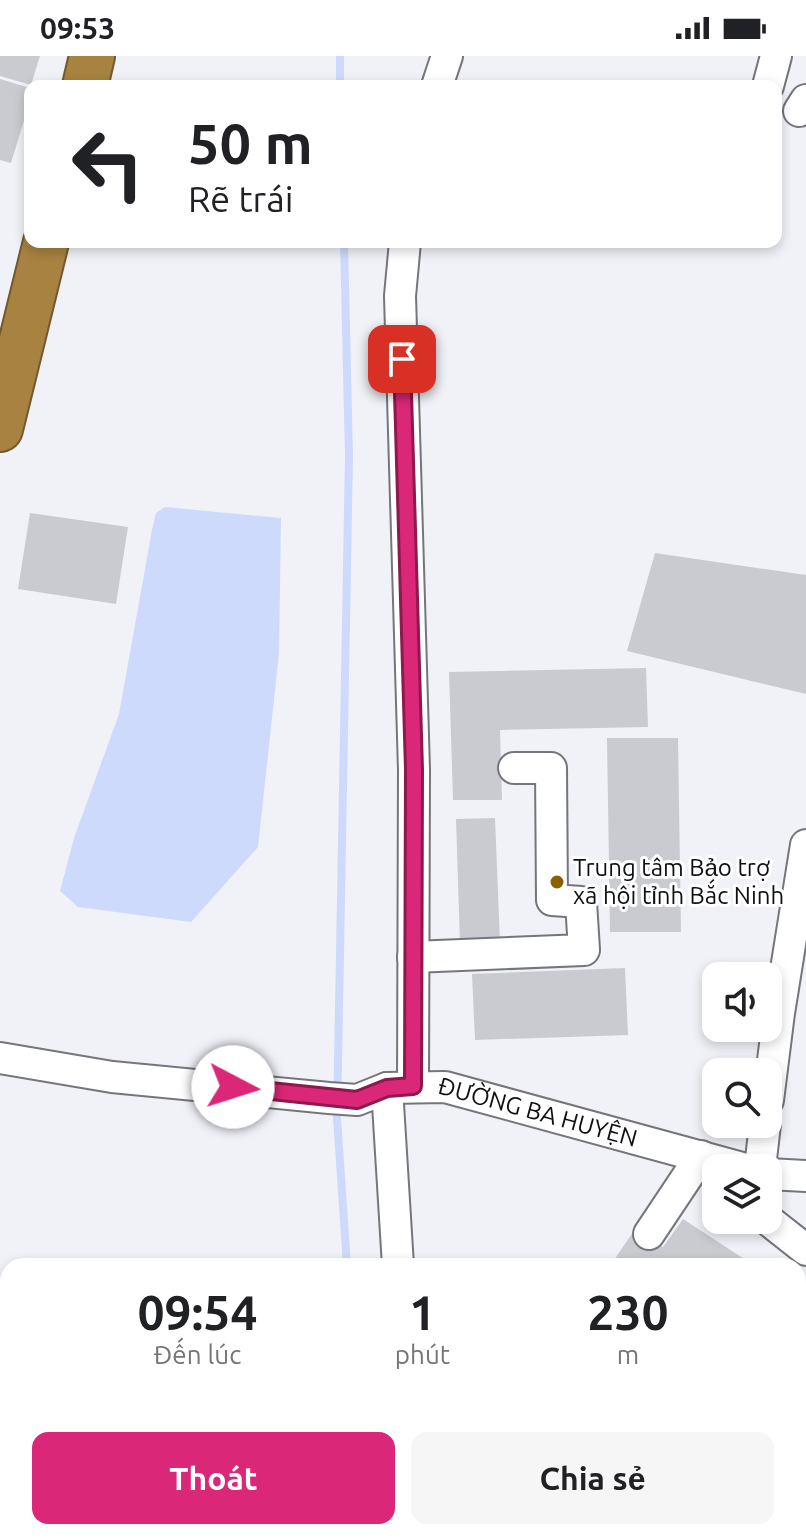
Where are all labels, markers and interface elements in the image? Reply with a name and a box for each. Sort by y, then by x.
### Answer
text: 09:53 [40,11,115,45]
icon: left [56,112,160,216]
text: 50 m [188,112,313,175]
text: Rẽ trái [188,178,293,219]
pin [368,325,436,393]
icon: arrive [380,337,424,381]
place label: Trung tâm Bảo trợ xã hội tỉnh Bắc Ninh [573,854,784,909]
marker: Trung tâm Bảo trợ xã hội tỉnh Bắc Ninh [548,873,566,891]
map controls [702,962,782,1234]
button: sound [702,962,782,1042]
position arrow [191,1045,275,1129]
button: search [702,1058,782,1138]
street label: ĐƯỜNG BA HUYỆN [435,1072,640,1152]
button: layers [702,1154,782,1234]
text: 09:54 [137,1285,257,1339]
text: 1 [409,1285,436,1339]
text: 230 [587,1285,669,1339]
text: Đến lúc [154,1340,241,1369]
text: phút [395,1340,450,1369]
text: m [617,1340,639,1369]
button: Thoát [32,1432,395,1524]
button: Chia sẻ [411,1432,774,1524]

